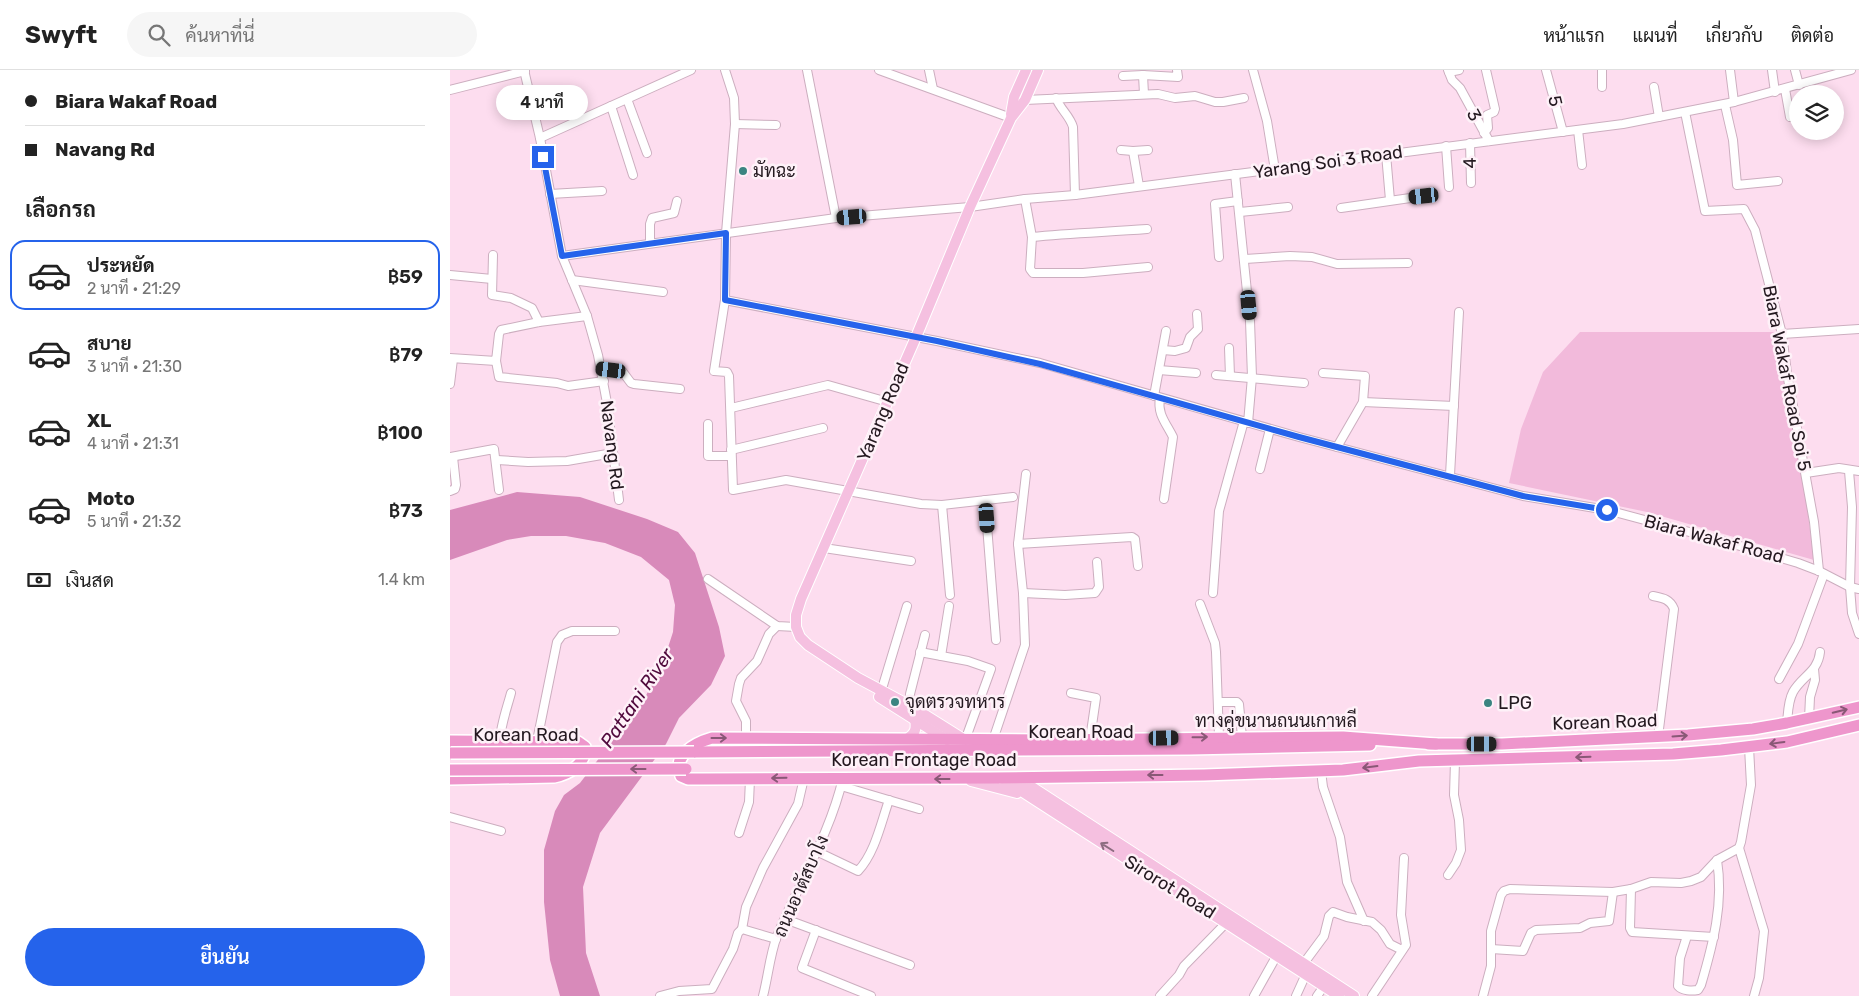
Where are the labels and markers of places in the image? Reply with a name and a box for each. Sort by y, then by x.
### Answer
place label: มัทฉะ [753,160,796,182]
marker: มัทฉะ [737,165,749,177]
place label: จุดตรวจทหาร [905,691,1006,714]
place label: LPG [1498,692,1532,714]
marker: จุดตรวจทหาร [889,696,901,708]
marker: LPG [1482,697,1494,709]

